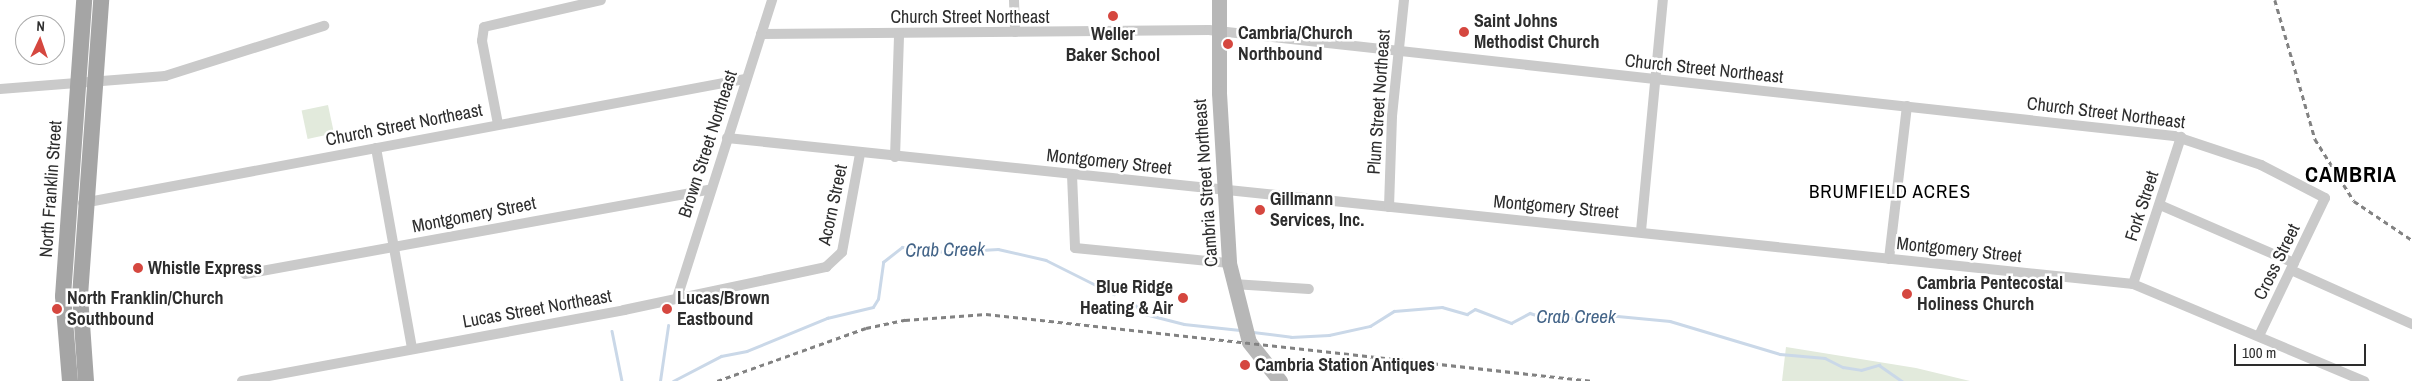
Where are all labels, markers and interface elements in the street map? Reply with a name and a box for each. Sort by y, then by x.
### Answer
street label: Church Street Northeast [890,6,1050,28]
marker: Weller Baker School [1107,10,1119,22]
place label: Saint Johns Methodist Church [1474,11,1599,54]
north arrow [15,15,65,65]
text: N [36,17,45,35]
place label: Cambria/Church Northbound [1238,23,1353,66]
place label: Weller Baker School [1066,24,1160,66]
marker: Saint Johns Methodist Church [1458,26,1470,38]
street label: Plum Street Northeast [1363,29,1395,175]
marker: Cambria/Church Northbound [1222,38,1234,50]
street label: Church Street Northeast [1624,50,1784,88]
street label: Brown Street Northeast [674,68,742,220]
street label: Church Street Northeast [2026,93,2186,133]
street label: Cambria Street Northeast [1189,98,1223,268]
street label: Church Street Northeast [324,99,484,151]
street label: North Franklin Street [35,120,67,258]
street label: Montgomery Street [1045,145,1173,179]
district label: CAMBRIA [2304,162,2398,188]
street label: Acorn Street [814,163,852,247]
street label: Fork Street [2121,168,2163,244]
district label: BRUMFIELD ACRES [1807,181,1973,203]
place label: Gillmann Services, Inc. [1270,189,1364,232]
street label: Montgomery Street [1493,191,1619,223]
street label: Montgomery Street [410,192,538,238]
marker: Gillmann Services, Inc. [1254,204,1266,216]
street label: Cross Street [2249,220,2305,304]
street label: Montgomery Street [1895,233,2023,267]
water label: Crab Creek [905,238,985,262]
place label: Whistle Express [148,257,262,279]
marker: Whistle Express [132,262,144,274]
place label: Cambria Pentecostal Holiness Church [1917,273,2063,316]
place label: Blue Ridge Heating & Air [1080,277,1173,320]
street label: Lucas Street Northeast [461,285,613,333]
place label: North Franklin/Church Southbound [67,288,224,330]
place label: Lucas/Brown Eastbound [677,288,770,330]
marker: Cambria Pentecostal Holiness Church [1901,288,1913,300]
marker: Blue Ridge Heating & Air [1177,292,1189,304]
marker: North Franklin/Church Southbound [51,303,63,315]
marker: Lucas/Brown Eastbound [661,303,673,315]
water label: Crab Creek [1536,306,1616,328]
scale bar [2237,334,2370,366]
text: 100 m [2242,342,2276,363]
place label: Cambria Station Antiques [1255,354,1435,376]
marker: Cambria Station Antiques [1239,359,1251,371]

